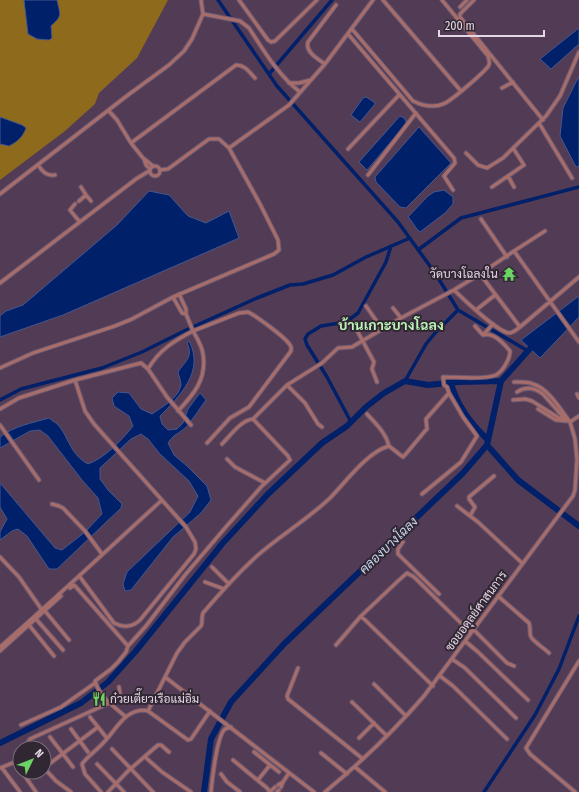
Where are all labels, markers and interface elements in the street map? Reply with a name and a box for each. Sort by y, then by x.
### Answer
scale bar [439,12,544,38]
text: 200 m [445,19,475,33]
place label: วัดบางโฉลงใน [430,266,498,281]
temple icon: วัดบางโฉลงใน [501,266,517,282]
district label: บ้านเกาะบางโฉลง [338,316,444,334]
water label: คลองบางโฉลง [355,513,421,577]
street label: ซอยอดุลย์ศาสนการ [441,568,511,655]
place label: ก๋วยเตี๊ยวเรือแม่อิ่ม [110,688,199,706]
restaurant icon: ก๋วยเตี๊ยวเรือแม่อิ่ม [91,691,107,707]
north arrow [12,740,52,780]
text: N [32,747,46,760]

